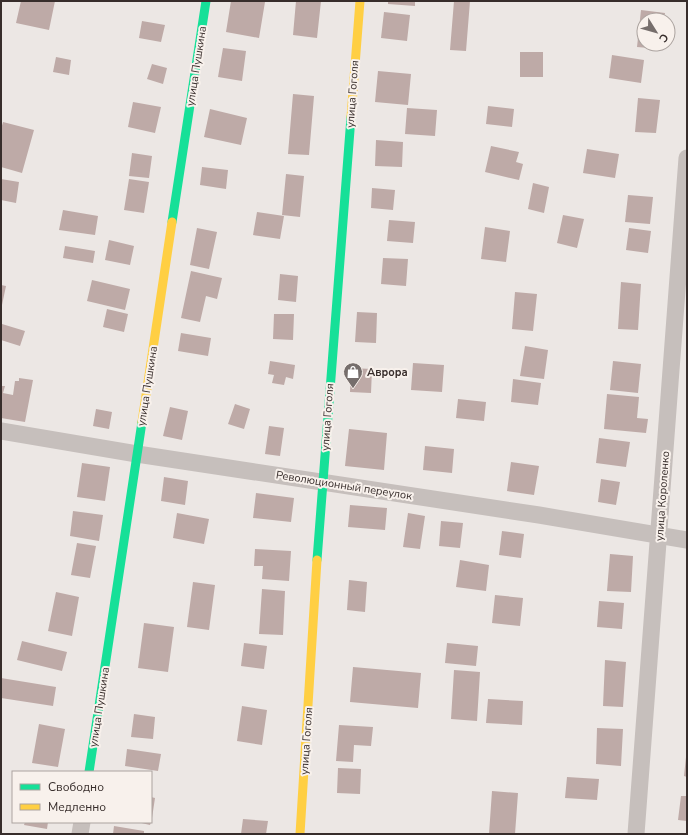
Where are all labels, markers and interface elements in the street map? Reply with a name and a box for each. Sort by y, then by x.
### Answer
north arrow [636,12,676,52]
street label: улица Пушкина [183,25,210,107]
text: С [655,30,672,46]
street label: улица Гоголя [343,60,362,128]
street label: улица Пушкина [134,345,161,427]
shop icon: Аврора [342,361,364,389]
place label: Аврора [367,365,408,380]
street label: улица Гоголя [318,383,337,451]
street label: улица Короленко [652,451,673,542]
street label: Революционный переулок [275,467,413,504]
street label: улица Пушкина [86,666,113,748]
street label: улица Гоголя [297,707,316,775]
legend [12,771,152,823]
text: Свободно [48,779,104,795]
text: Медленно [48,799,106,815]

